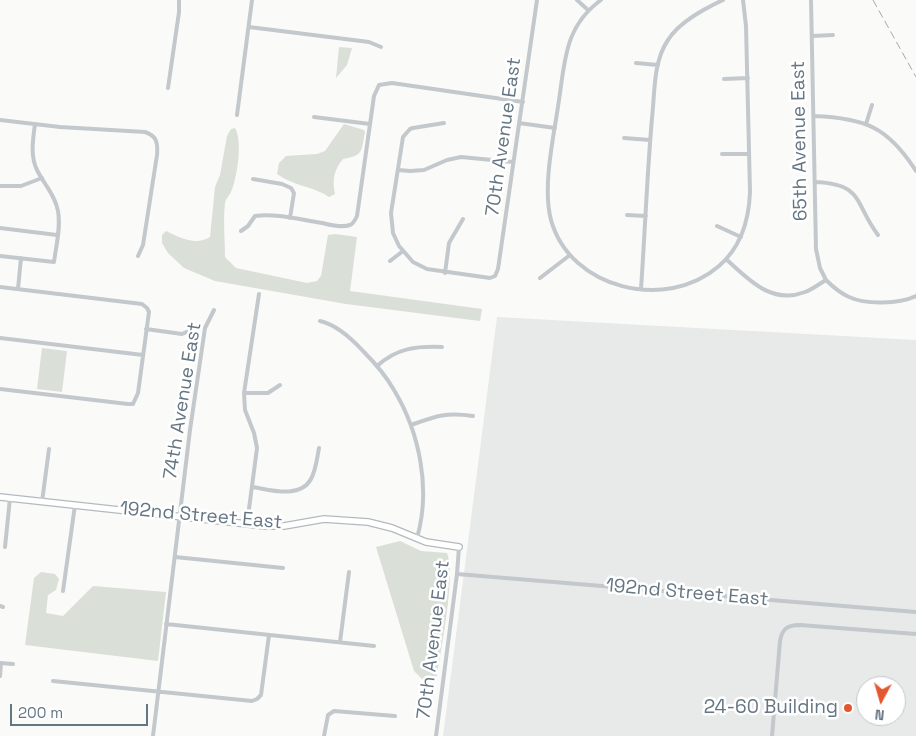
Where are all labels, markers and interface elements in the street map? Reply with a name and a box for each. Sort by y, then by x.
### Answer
street label: 70th Avenue East [482,56,526,218]
street label: 65th Avenue East [787,61,813,221]
street label: 74th Avenue East [159,321,207,481]
street label: 192nd Street East [119,498,283,534]
street label: 70th Avenue East [413,559,455,721]
street label: 192nd Street East [605,575,769,611]
north arrow [856,676,906,726]
scale bar [12,694,150,726]
place label: 24-60 Building [704,697,838,719]
marker: 24-60 Building [842,702,854,714]
text: 200 m [18,703,63,722]
text: N [874,705,885,724]

